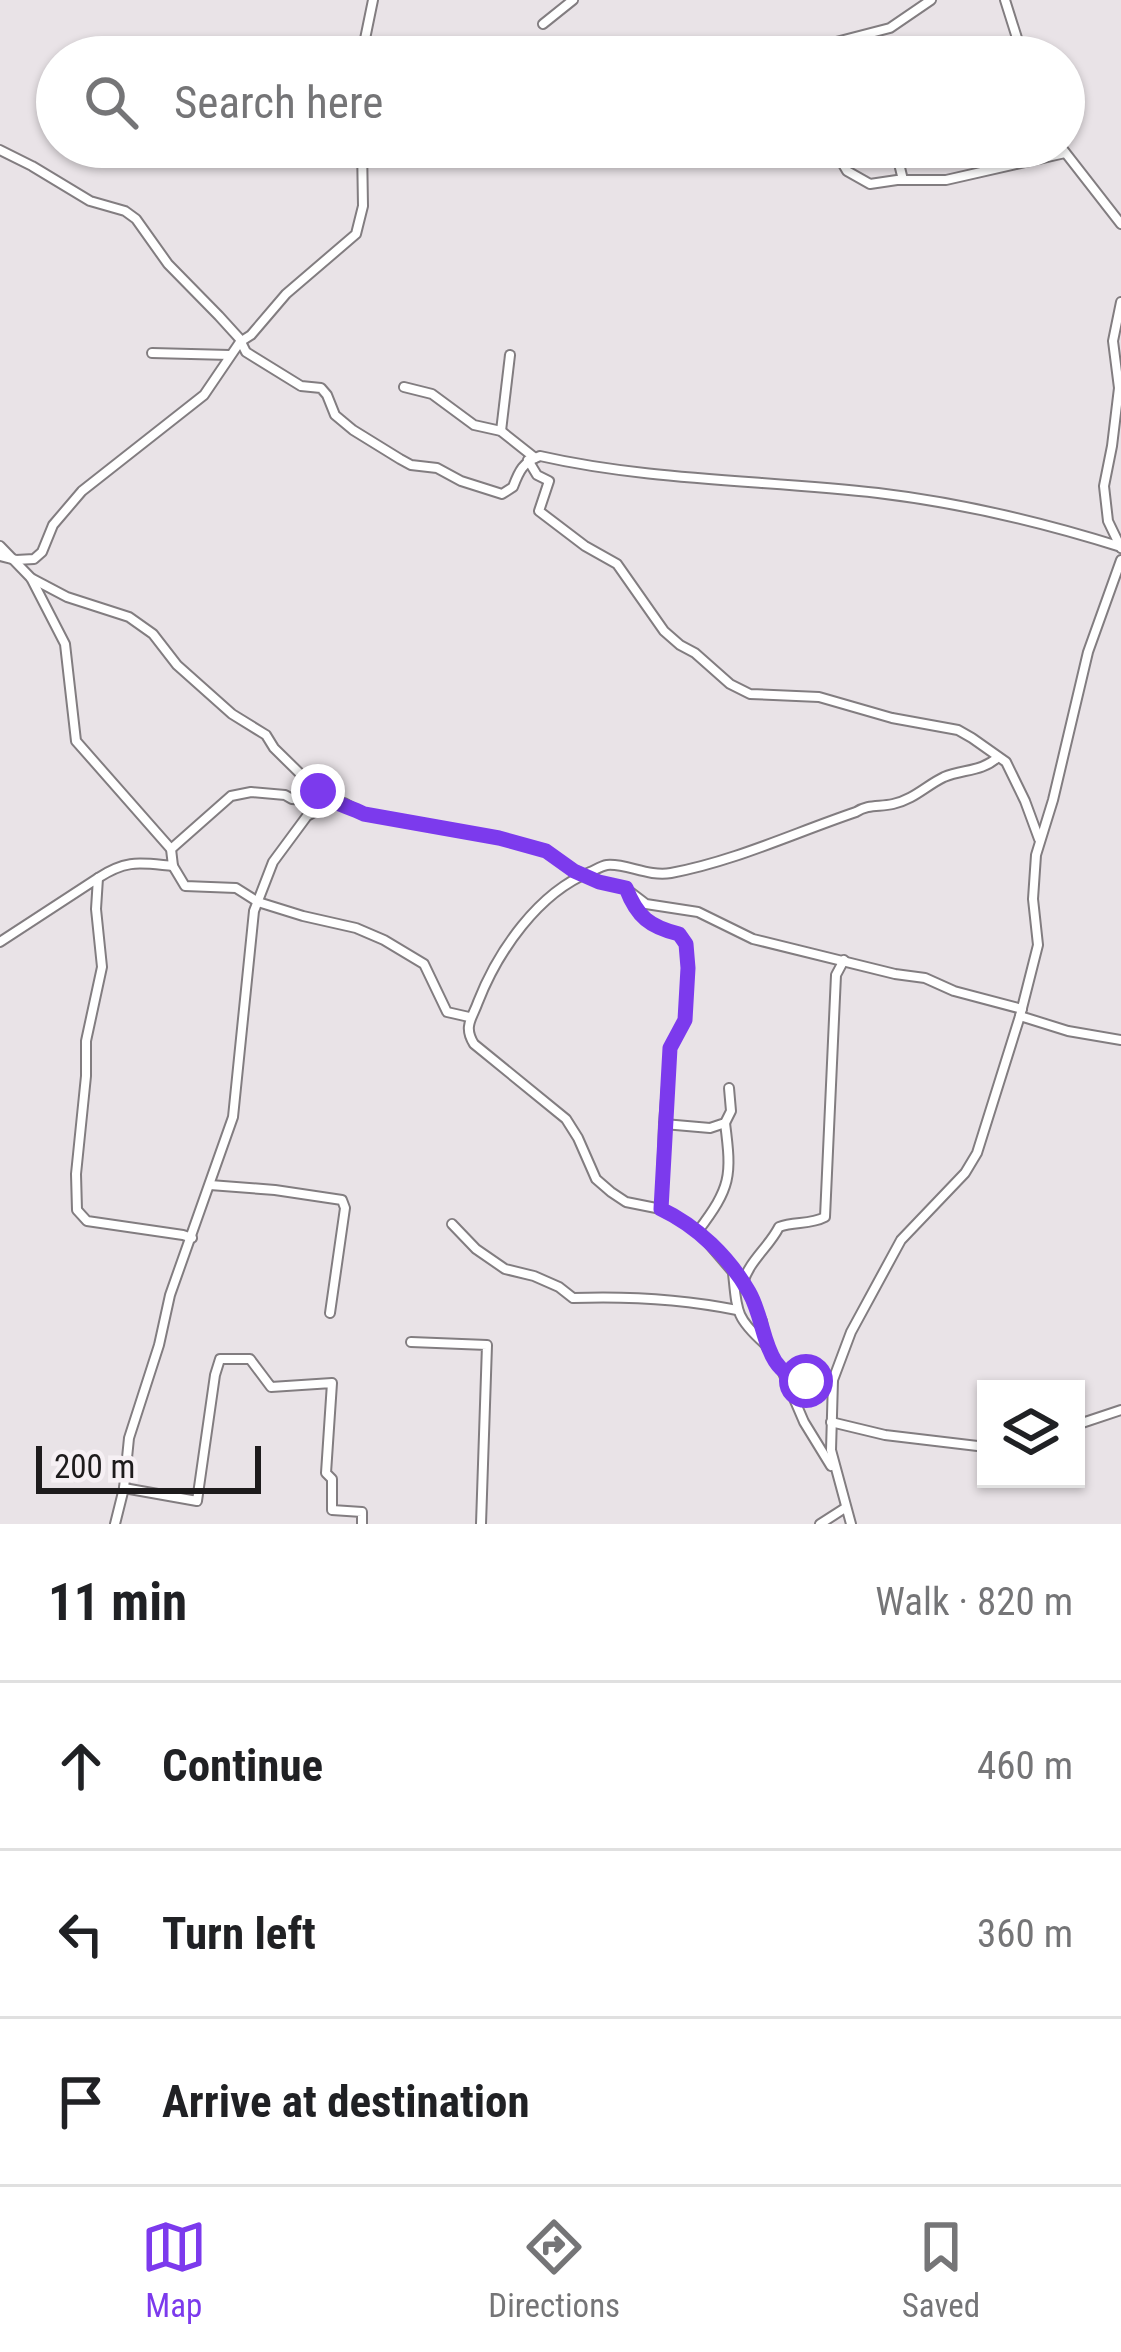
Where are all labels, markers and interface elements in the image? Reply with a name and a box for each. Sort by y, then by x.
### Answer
search box [36,36,1085,168]
icon: search [78,69,144,135]
text: Search here [174,76,383,129]
route end [291,764,345,818]
route start [779,1354,833,1408]
map controls [977,1380,1085,1488]
button: layers [977,1380,1085,1488]
scale bar [36,1440,261,1493]
text: 200 m [54,1447,135,1486]
text: 11 min [48,1573,187,1632]
text: Walk · 820 m [875,1579,1073,1625]
icon: ahead [48,1733,114,1799]
text: Continue [162,1739,323,1792]
text: 460 m [977,1743,1073,1789]
icon: left [48,1901,114,1967]
text: Turn left [162,1907,316,1960]
text: 360 m [977,1911,1073,1957]
icon: arrive [48,2069,114,2135]
text: Arrive at destination [162,2075,530,2128]
tab: Map [141,2214,207,2325]
tab: Directions [488,2214,620,2325]
tab: Saved [902,2214,980,2325]

